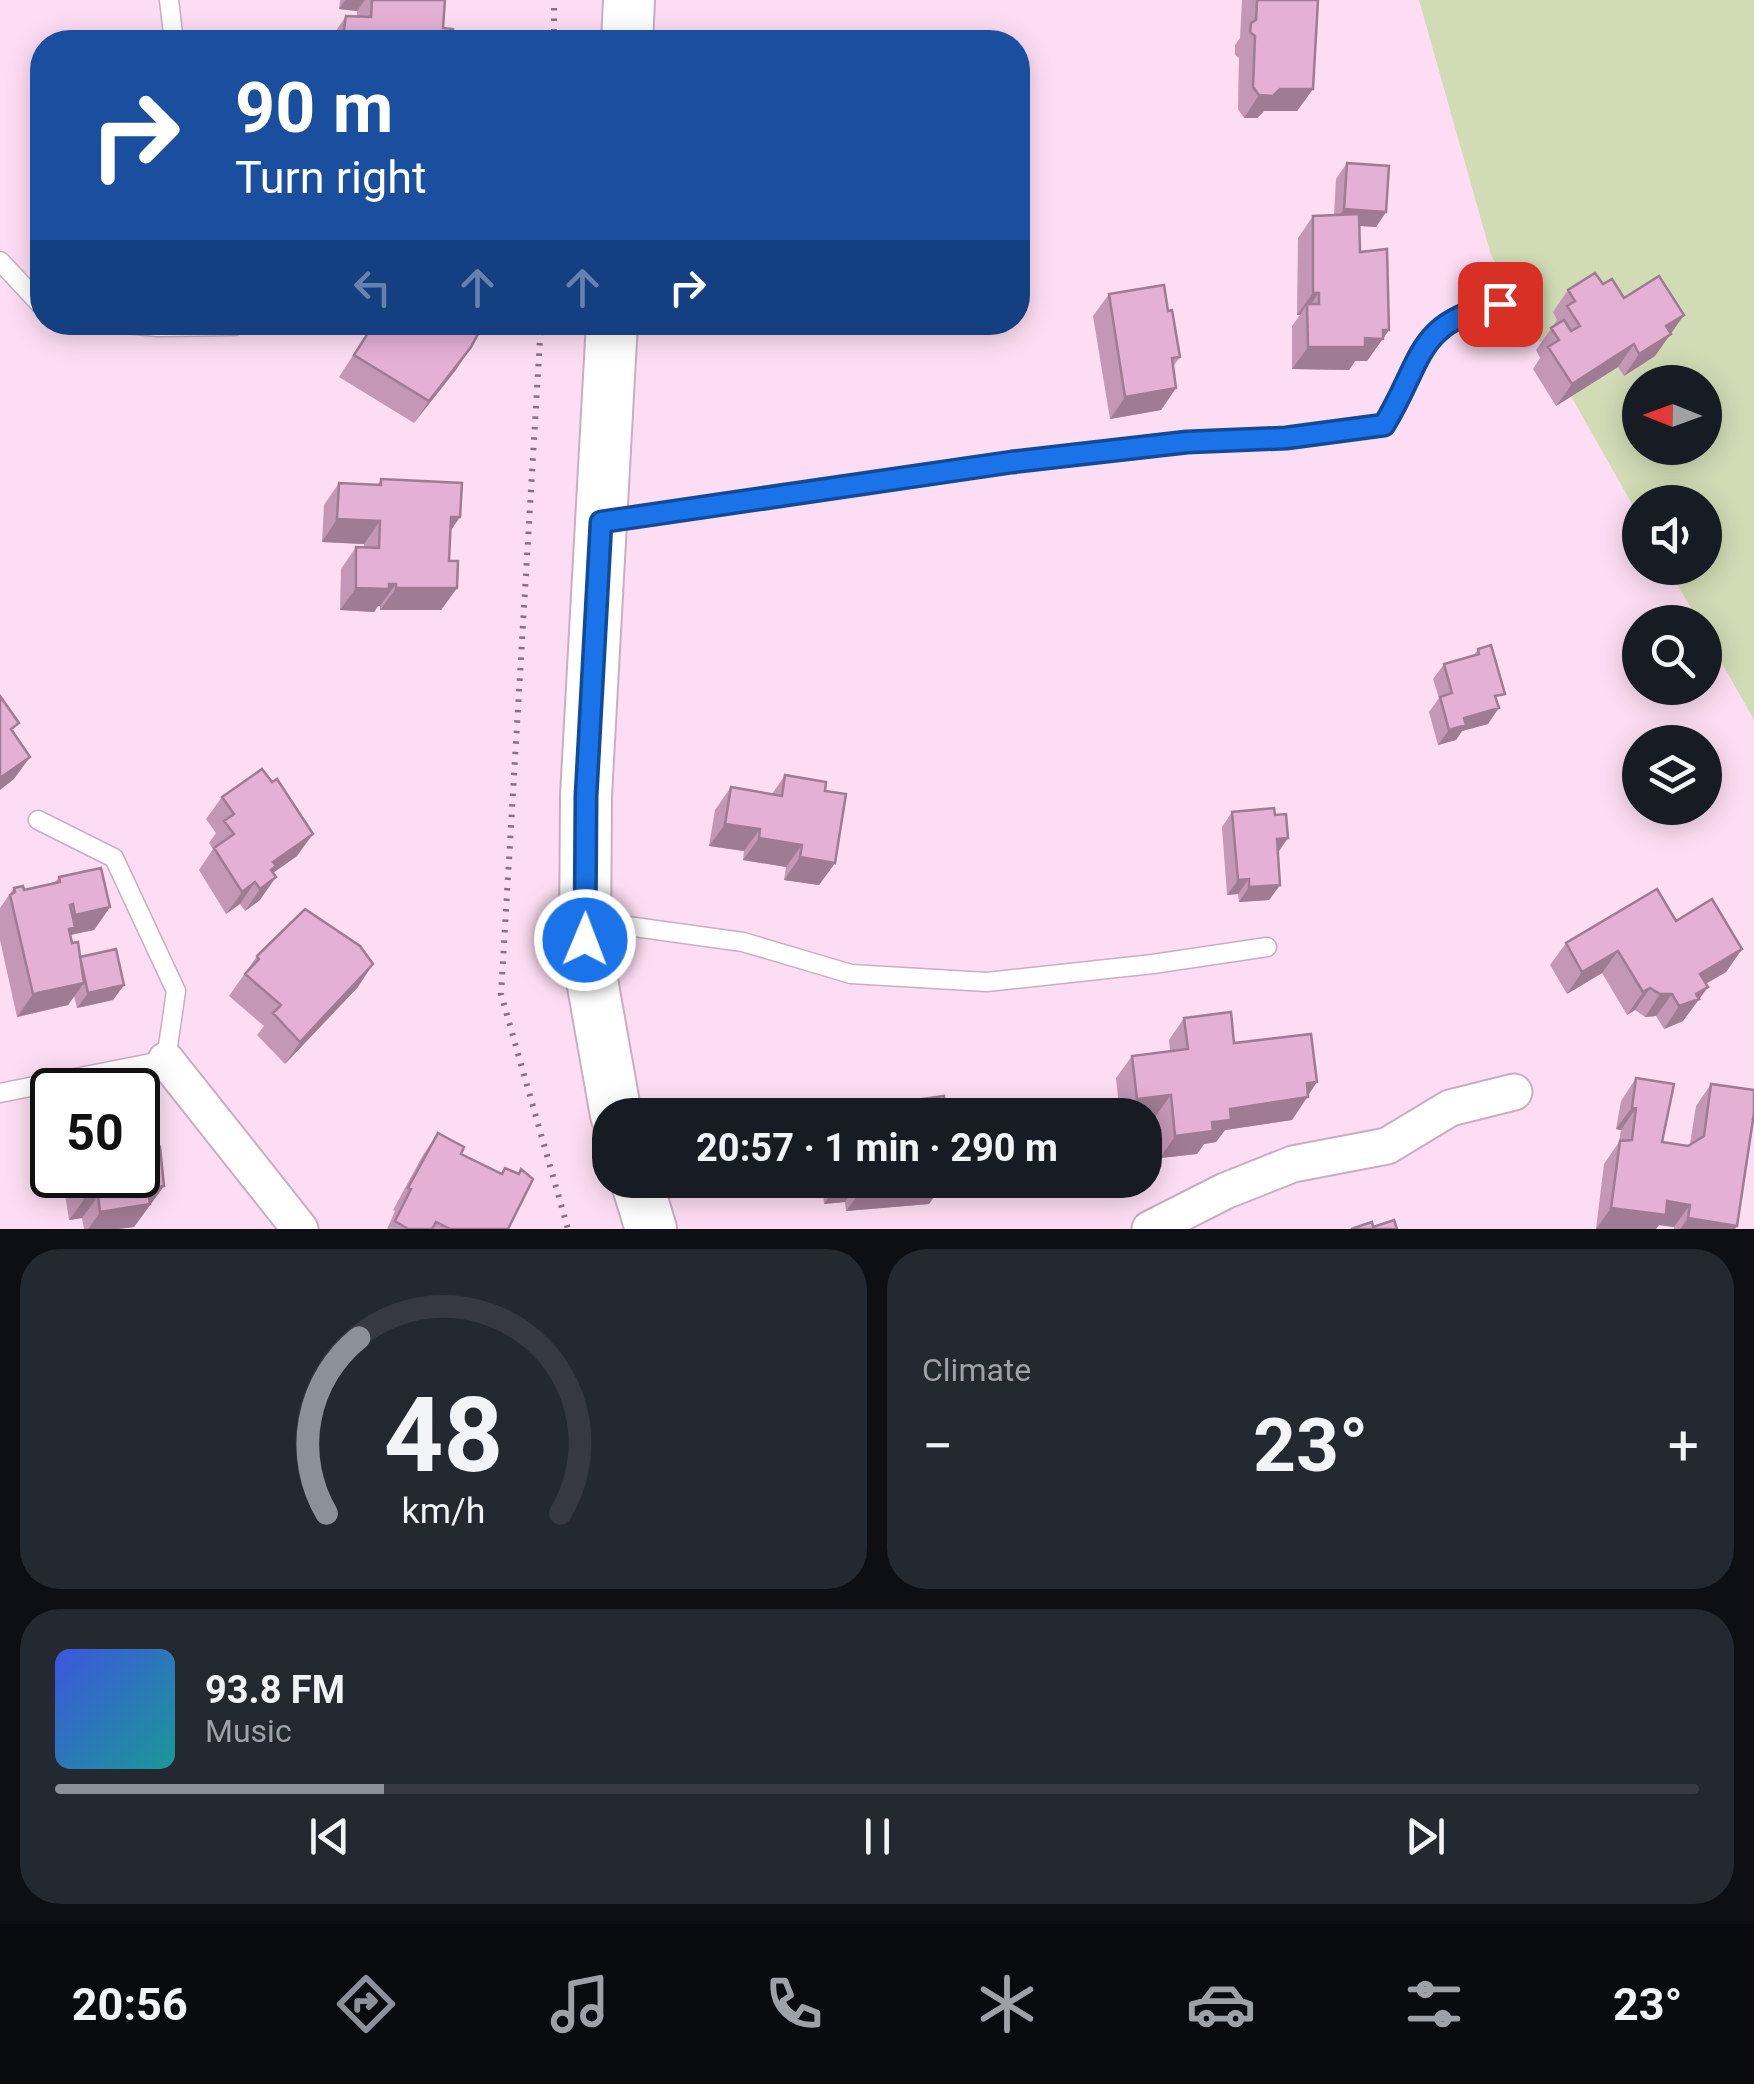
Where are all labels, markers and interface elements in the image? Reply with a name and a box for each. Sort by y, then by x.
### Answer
text: 90 m [235,67,393,149]
icon: right [70,70,200,200]
text: Turn right [235,151,427,204]
icon: left [345,260,400,315]
icon: ahead [450,260,505,315]
icon: ahead [555,260,610,315]
icon: right [660,260,715,315]
pin [1458,262,1543,347]
icon: arrive [1473,277,1528,332]
north arrow [1622,365,1722,465]
map controls [1622,365,1722,825]
button: sound [1622,485,1722,585]
button: search [1622,605,1722,705]
button: layers [1622,725,1722,825]
position arrow [533,888,637,992]
speed limit sign: 50 [30,1068,160,1198]
text: 20:57 · 1 min · 290 m [696,1126,1058,1170]
text: Climate [922,1351,1031,1389]
text: 48 [384,1375,503,1496]
text: 23° [1253,1401,1368,1489]
text: − [922,1414,953,1478]
text: + [1668,1414,1699,1478]
text: km/h [402,1490,485,1532]
text: 93.8 FM [205,1668,345,1712]
text: Music [205,1712,292,1750]
icon: previous [302,1809,357,1864]
icon: pause [850,1809,905,1864]
icon: next [1398,1809,1453,1864]
icon: directions [331,1969,401,2039]
icon: music [545,1969,615,2039]
icon: phone [759,1969,829,2039]
icon: climate [972,1969,1042,2039]
icon: car [1186,1969,1256,2039]
icon: filters [1399,1969,1469,2039]
text: 20:56 [72,1978,188,2031]
text: 23° [1613,1978,1682,2031]

